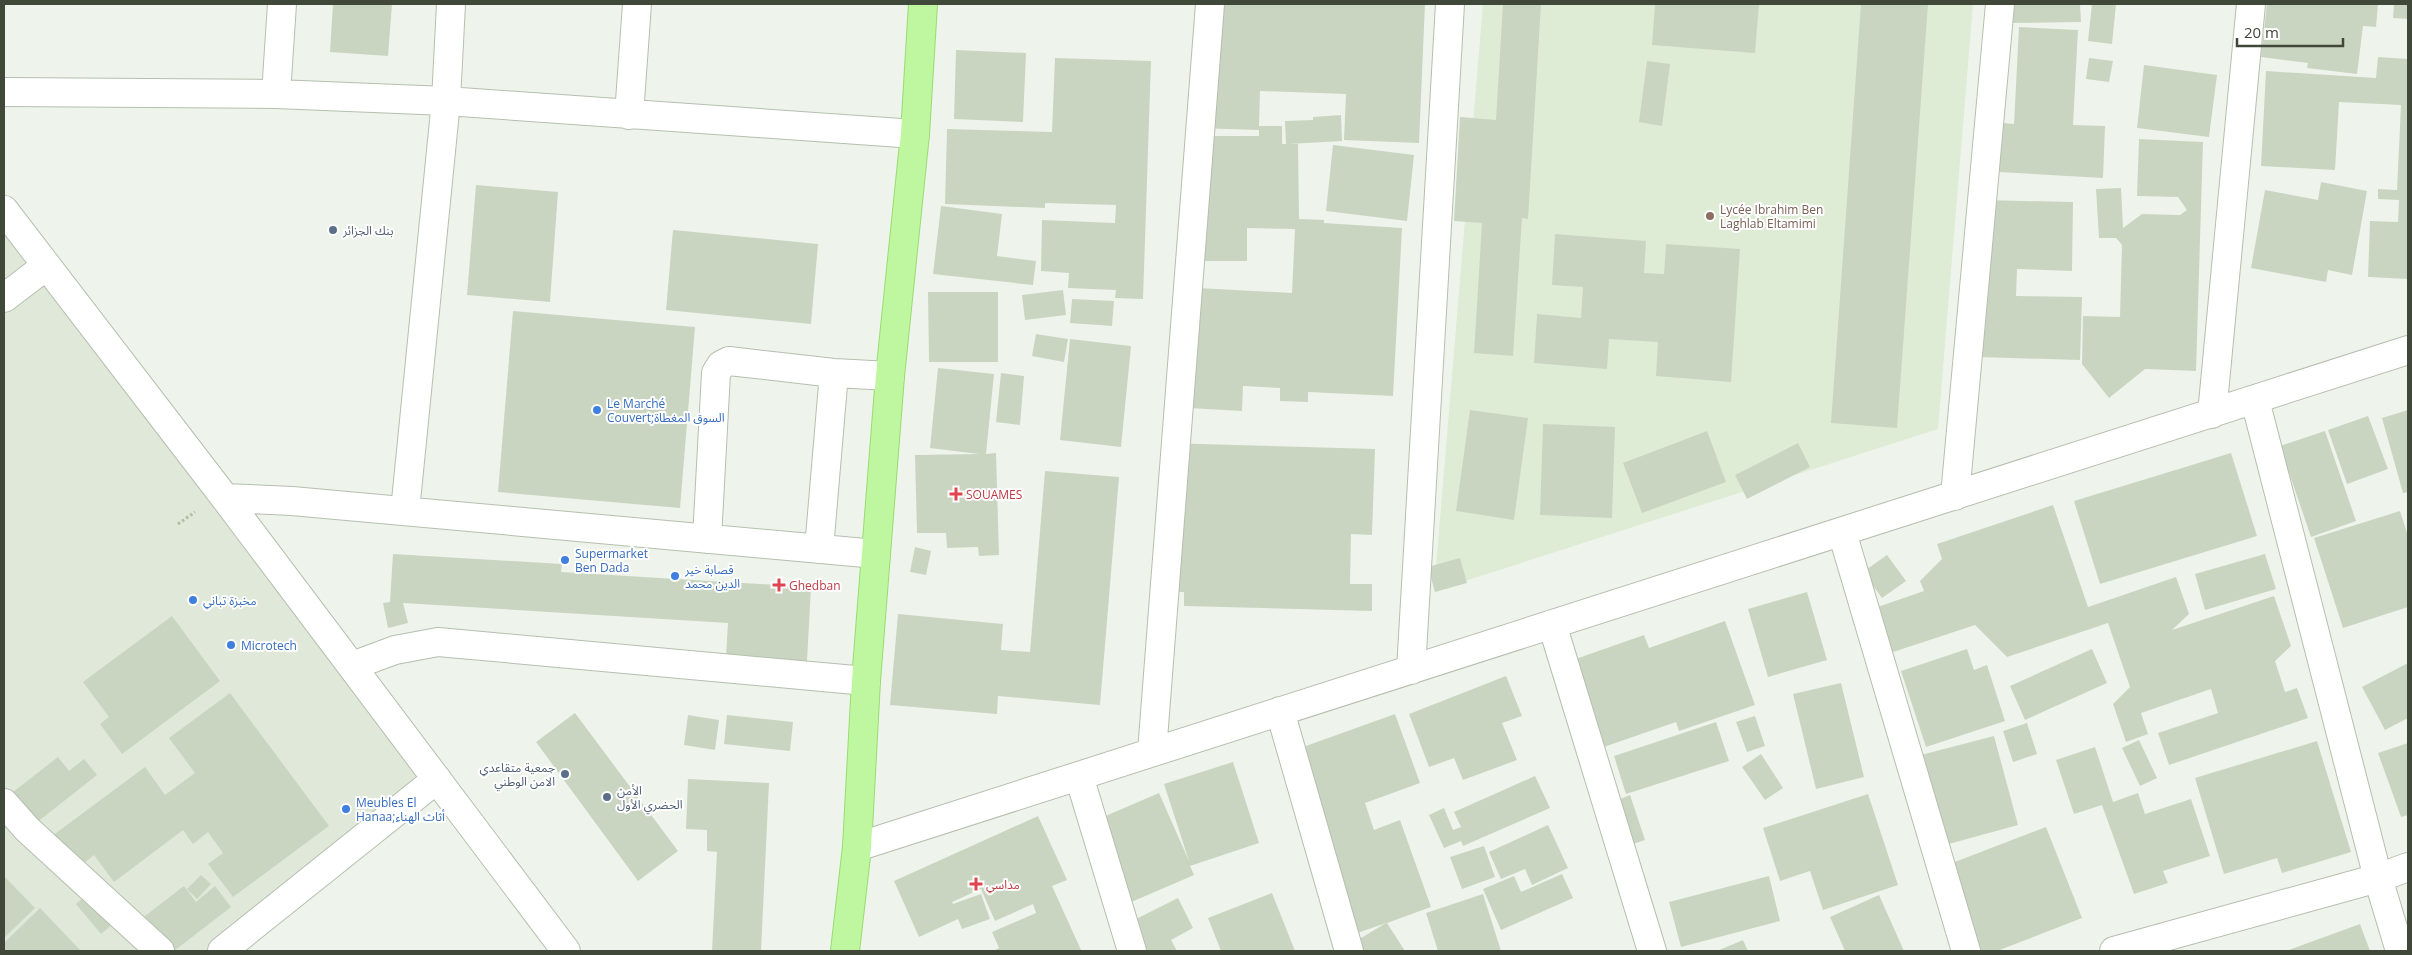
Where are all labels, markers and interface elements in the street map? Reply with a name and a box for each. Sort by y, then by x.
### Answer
scale bar [2237,15,2343,47]
text: 20 m [2244,22,2279,42]
place label: Lycée Ibrahim Ben Laghlab Eltamimi [1720,201,1823,232]
marker: Lycée Ibrahim Ben Laghlab Eltamimi [1704,210,1716,222]
place label: بنك الجزائر [342,222,393,239]
marker: بنك الجزائر [327,224,339,236]
place label: Le Marché Couvert;السوق المغطاة [607,395,725,426]
marker: Le Marché Couvert;السوق المغطاة [591,404,603,416]
place label: SOUAMES [966,486,1022,503]
marker: SOUAMES [950,488,962,500]
place label: Supermarket Ben Dada [575,545,648,576]
marker: Supermarket Ben Dada [559,554,571,566]
place label: قصابة خير الدين محمد [684,561,740,592]
marker: قصابة خير الدين محمد [669,570,681,582]
place label: Ghedban [789,577,841,594]
marker: Ghedban [773,579,785,591]
place label: مخبزة تباني [203,592,257,610]
marker: مخبزة تباني [187,594,199,606]
place label: Microtech [241,637,297,654]
marker: Microtech [225,639,237,651]
place label: جمعية متقاعدي الامن الوطني [480,759,555,791]
marker: جمعية متقاعدي الامن الوطني [559,768,571,780]
place label: الأمن الحضري الأول [617,782,683,814]
marker: الأمن الحضري الأول [601,791,613,803]
place label: Meubles El Hanaa;أثاث الهناء [356,794,445,825]
marker: Meubles El Hanaa;أثاث الهناء [340,803,352,815]
place label: مداسي [986,876,1020,894]
marker: مداسي [970,878,982,890]

